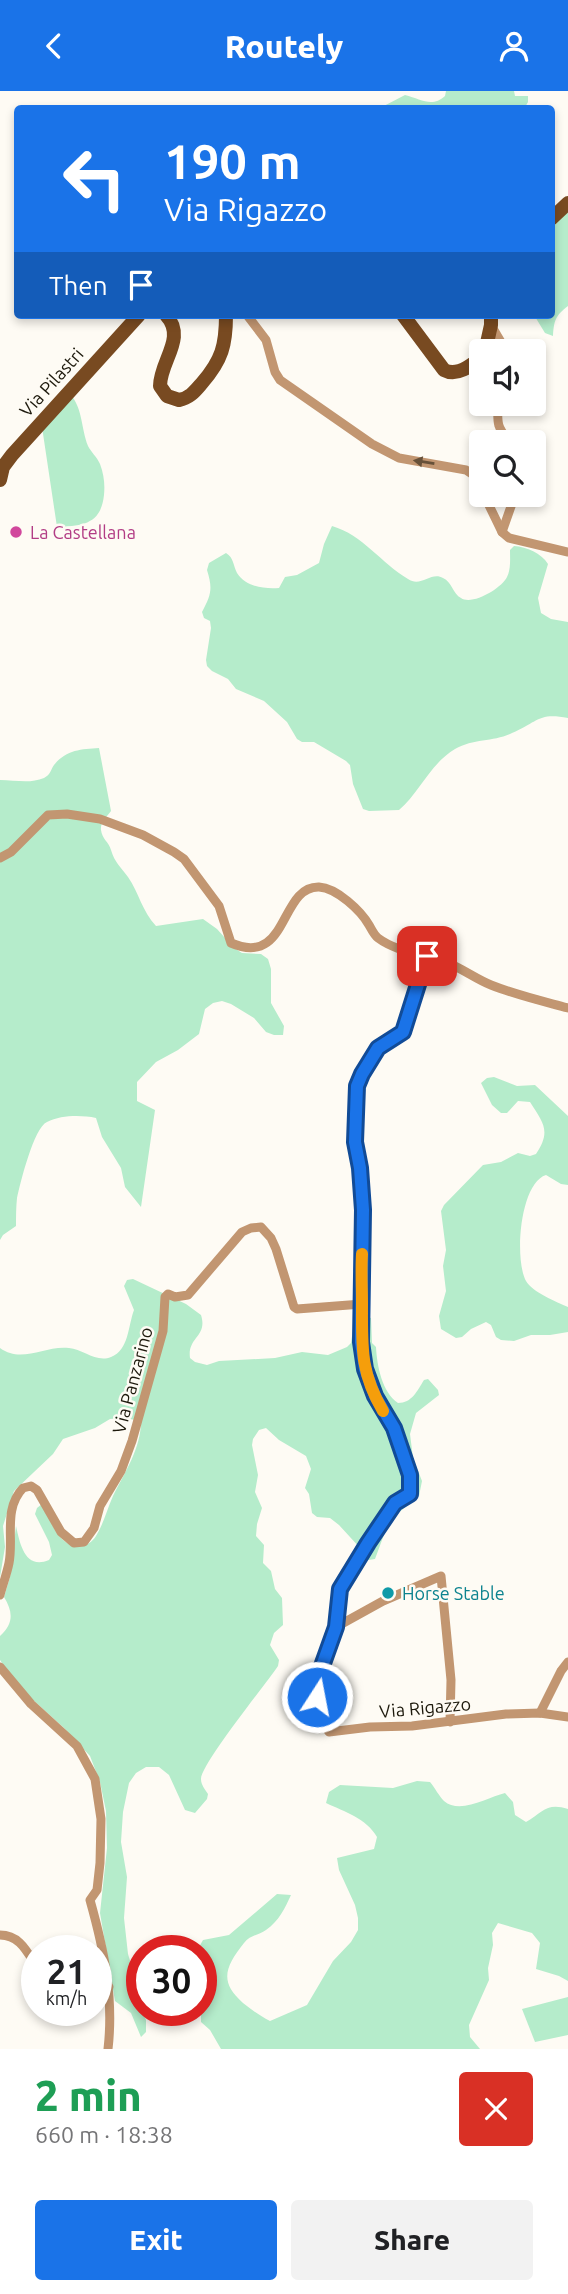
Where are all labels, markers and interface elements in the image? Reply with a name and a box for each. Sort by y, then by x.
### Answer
icon: back [35,27,73,65]
icon: person [495,27,533,65]
text: Routely [225,28,343,64]
icon: left [49,133,140,224]
text: 190 m [164,133,301,188]
text: Via Rigazzo [164,191,327,227]
icon: arrive [122,266,160,304]
text: Then [49,271,108,300]
map controls [469,339,546,507]
button: sound [469,339,546,416]
street label: Via Pilastri [15,344,87,420]
button: search [469,430,546,507]
one-way arrow [413,456,435,467]
place label: La Castellana [30,522,136,542]
marker: La Castellana [8,524,24,540]
pin [397,926,457,986]
icon: arrive [408,937,446,975]
street label: Via Panzarino [108,1325,156,1435]
place label: Horse Stable [402,1583,505,1603]
marker: Horse Stable [380,1585,396,1601]
position arrow [280,1660,354,1734]
street label: Via Rigazzo [378,1693,472,1721]
speed limit sign: 30 [126,1935,217,2026]
text: 21 [47,1951,86,1991]
text: km/h [46,1988,87,2008]
text: 2 min [35,2072,142,2119]
button: close [459,2072,533,2146]
text: 660 m · 18:38 [35,2122,173,2147]
button: Exit [35,2200,277,2280]
button: Share [291,2200,533,2280]

